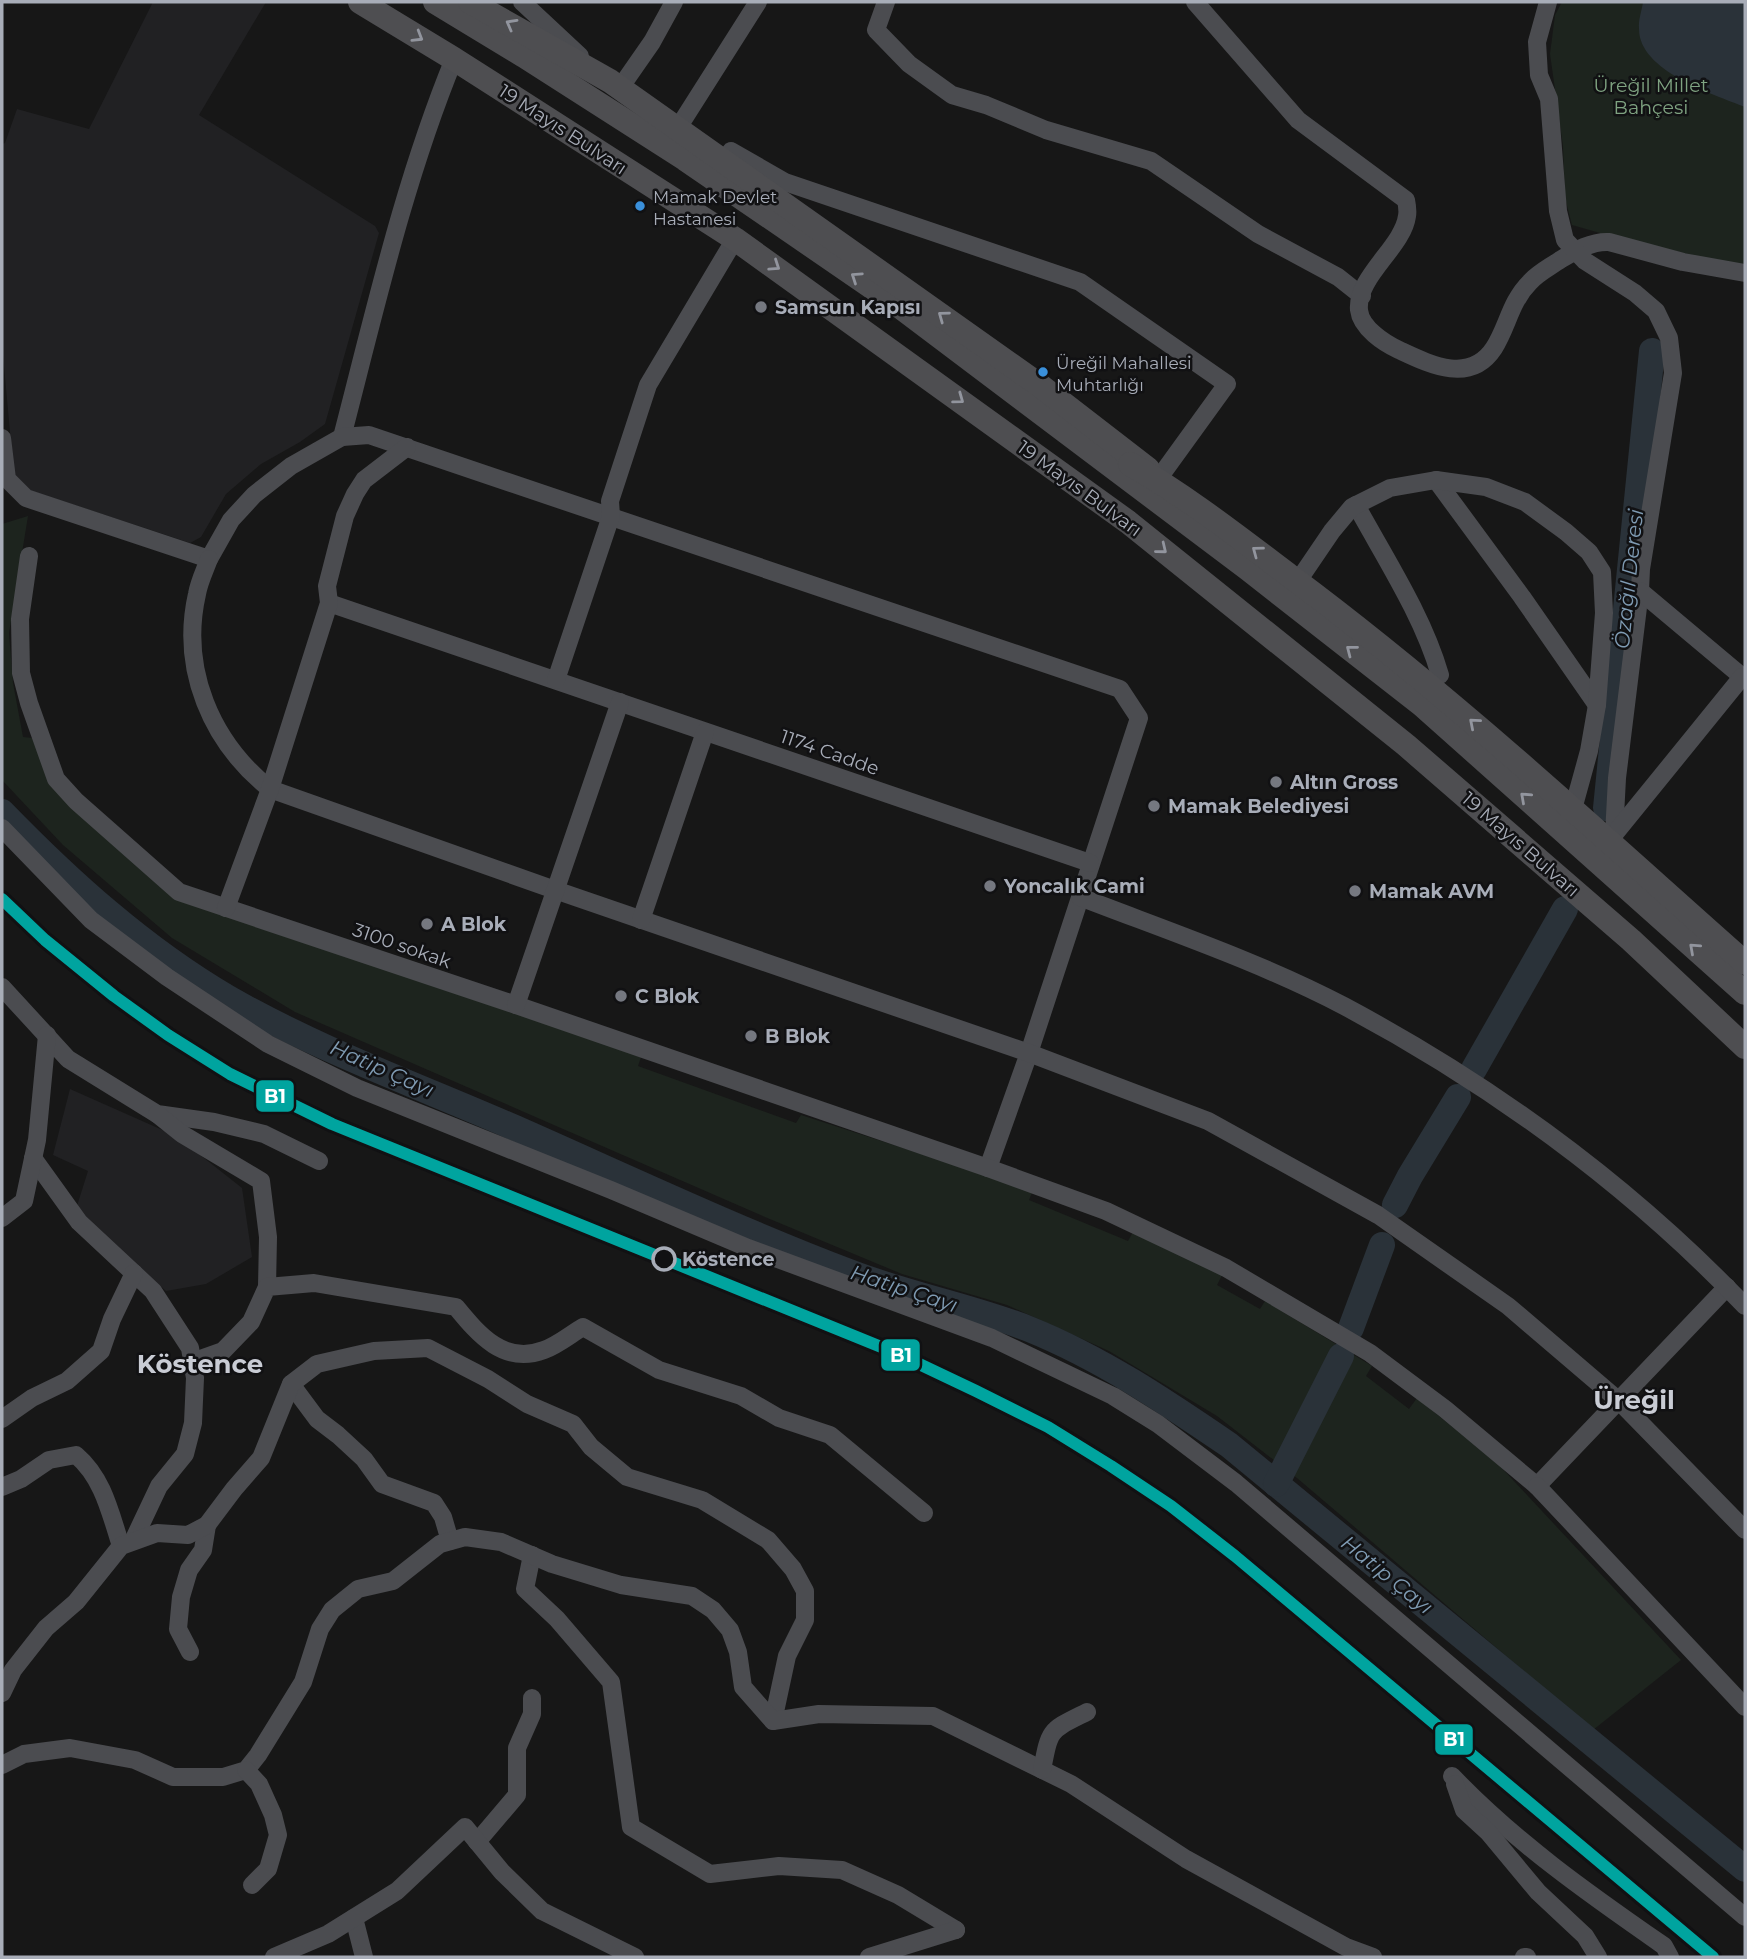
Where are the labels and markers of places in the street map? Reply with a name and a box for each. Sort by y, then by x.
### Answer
place label: Mamak Devlet Hastanesi [653,187,777,229]
marker: Mamak Devlet Hastanesi [633,199,647,213]
place label: Samsun Kapısı [775,296,921,319]
marker: Samsun Kapısı [753,299,769,315]
place label: Üreğil Mahallesi Muhtarlığı [1056,353,1192,395]
marker: Üreğil Mahallesi Muhtarlığı [1036,365,1050,379]
place label: Altın Gross [1289,771,1398,794]
marker: Altın Gross [1268,774,1284,790]
place label: Mamak Belediyesi [1168,795,1349,818]
marker: Mamak Belediyesi [1146,798,1162,814]
place label: Yoncalık Cami [1003,875,1145,898]
marker: Yoncalık Cami [982,878,998,894]
place label: Mamak AVM [1369,880,1494,903]
marker: Mamak AVM [1347,883,1363,899]
place label: A Blok [440,913,507,936]
marker: A Blok [419,916,435,932]
place label: C Blok [635,985,700,1008]
marker: C Blok [613,988,629,1004]
place label: B Blok [765,1025,831,1048]
marker: B Blok [743,1028,759,1044]
marker: Köstence [652,1247,676,1271]
place label: Köstence [682,1248,774,1271]

